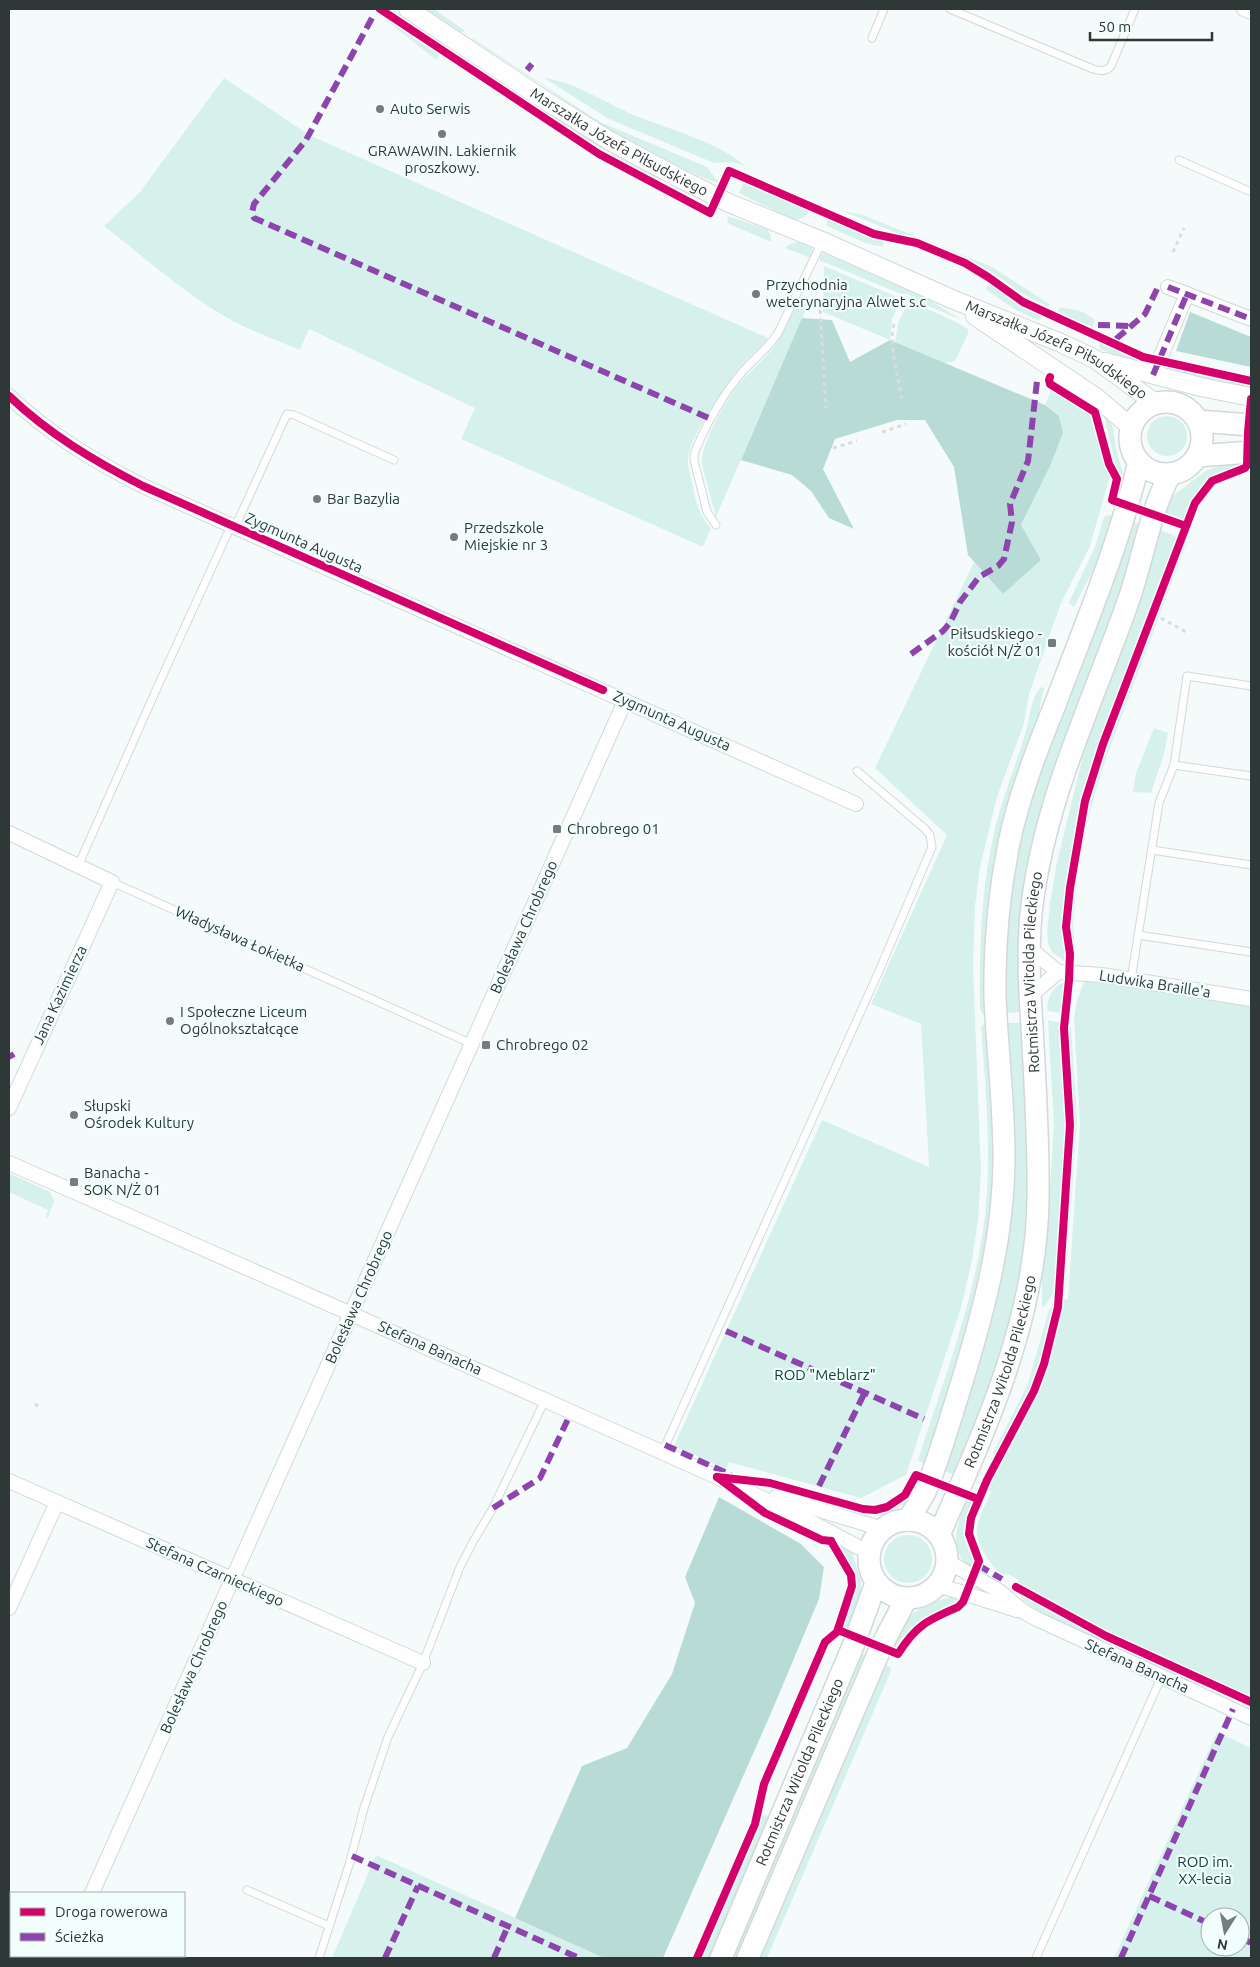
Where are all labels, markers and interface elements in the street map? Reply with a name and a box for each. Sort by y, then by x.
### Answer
scale bar [1090,10,1212,42]
text: 50 m [1098,18,1131,35]
street label: Marszałka Józefa Piłsudskiego [527,84,711,199]
place label: Auto Serwis [390,100,470,117]
marker: Auto Serwis [374,103,386,115]
marker: GRAWAWIN. Lakiernik proszkowy. [436,128,448,140]
place label: GRAWAWIN. Lakiernik proszkowy. [368,142,517,176]
place label: Przychodnia weterynaryjna Alwet s.c [766,276,926,310]
marker: Przychodnia weterynaryjna Alwet s.c [750,288,762,300]
street label: Marszałka Józefa Piłsudskiego [963,297,1151,402]
place label: Bar Bazylia [327,490,400,507]
marker: Bar Bazylia [311,493,323,505]
street label: Zygmunta Augusta [243,509,366,576]
place label: Przedszkole Miejskie nr 3 [464,519,548,553]
marker: Przedszkole Miejskie nr 3 [448,531,460,543]
place label: Piłsudskiego - kościół N/Ż 01 [947,625,1042,659]
marker: Piłsudskiego - kościół N/Ż 01 [1046,637,1058,649]
street label: Zygmunta Augusta [611,687,734,754]
place label: Chrobrego 01 [567,820,660,837]
marker: Chrobrego 01 [551,823,563,835]
street label: Bolesława Chrobrego [487,858,561,996]
street label: Rotmistrza Witolda Pileckiego [1020,870,1045,1073]
street label: Władysława Łokietka [173,902,308,975]
street label: Jana Kazimierza [29,943,90,1047]
street label: Ludwika Braille'a [1098,966,1212,1001]
place label: I Społeczne Liceum Ogólnokształcące [180,1003,307,1037]
marker: I Społeczne Liceum Ogólnokształcące [164,1015,176,1027]
place label: Chrobrego 02 [496,1036,589,1053]
marker: Chrobrego 02 [480,1039,492,1051]
place label: Słupski Ośrodek Kultury [84,1097,194,1131]
marker: Słupski Ośrodek Kultury [68,1109,80,1121]
place label: Banacha - SOK N/Ż 01 [84,1164,161,1198]
marker: Banacha - SOK N/Ż 01 [68,1176,80,1188]
street label: Bolesława Chrobrego [322,1228,396,1366]
street label: Rotmistrza Witolda Pileckiego [960,1274,1039,1470]
street label: Stefana Banacha [376,1317,485,1378]
park label: ROD "Meblarz" [774,1366,876,1383]
street label: Stefana Czarnieckiego [144,1533,287,1610]
street label: Bolesława Chrobrego [157,1598,231,1736]
street label: Stefana Banacha [1083,1635,1192,1696]
street label: Rotmistrza Witolda Pileckiego [752,1675,846,1868]
park label: ROD im. XX-lecia [1177,1853,1233,1887]
legend [10,1892,185,1957]
text: Droga rowerowa [55,1903,168,1920]
north arrow [1200,1907,1250,1957]
text: Ścieżka [55,1928,104,1945]
text: N [1216,1936,1229,1954]

